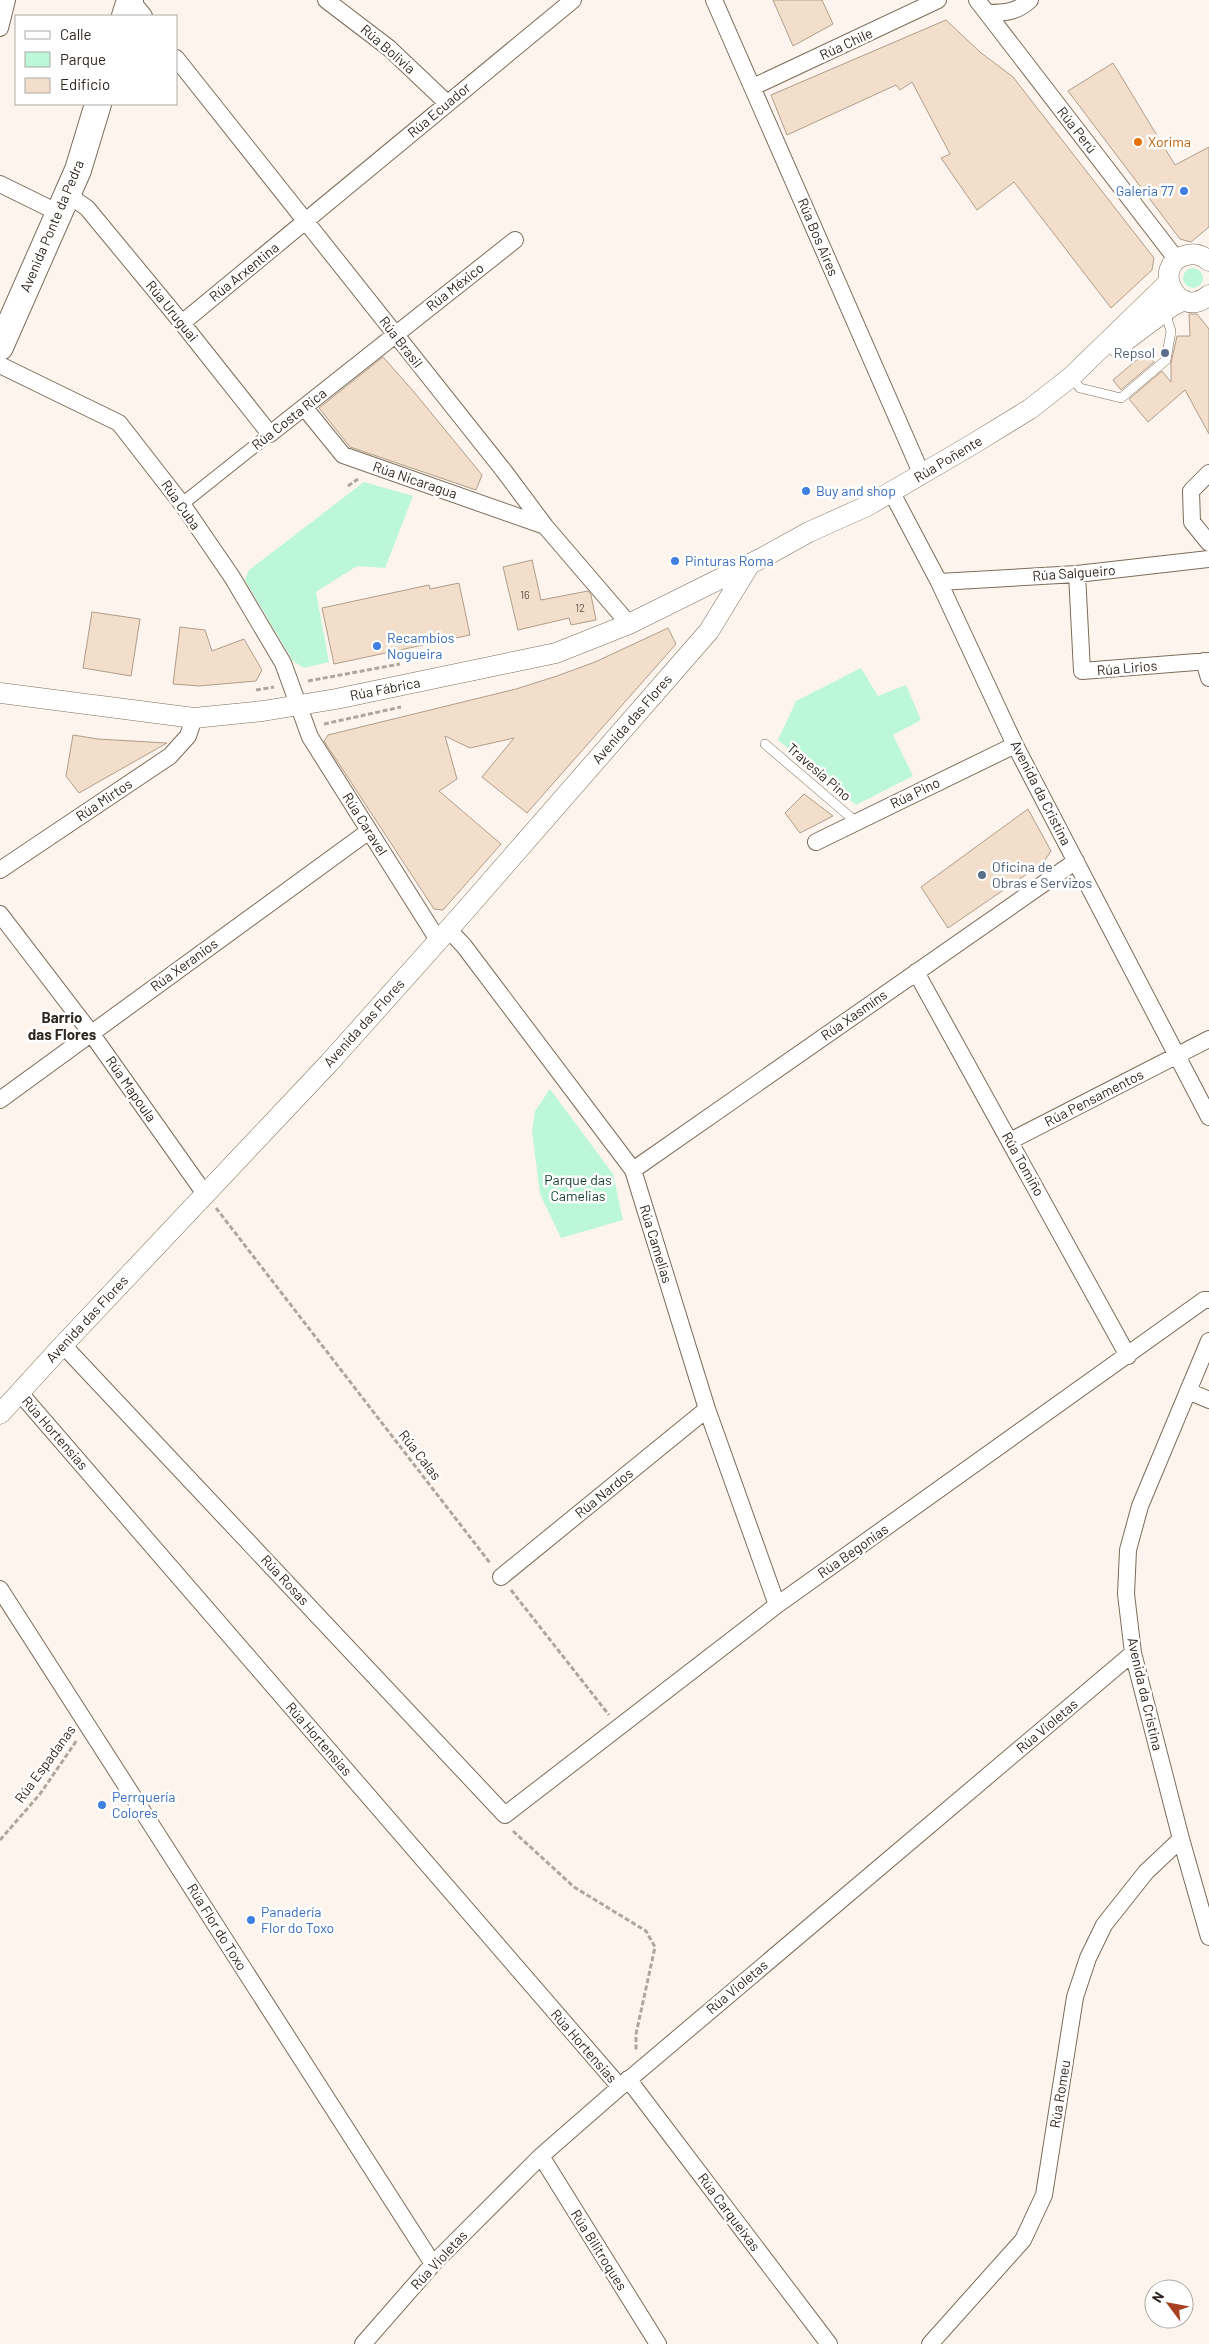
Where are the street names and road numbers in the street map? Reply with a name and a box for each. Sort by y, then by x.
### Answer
street label: Rúa Bolivia [358,20,419,77]
street label: Rúa Chile [817,24,875,63]
street label: Rúa Ecuador [404,78,474,141]
street label: Rúa Perú [1054,103,1101,156]
street label: Avenida Ponte da Pedra [16,157,87,294]
street label: Rúa Bos Aires [794,195,843,279]
street label: Rúa Arxentina [206,238,282,305]
street label: Rúa México [422,259,487,314]
street label: Rúa Uruguai [143,277,202,345]
street label: Rúa Brasil [376,313,427,371]
street label: Rúa Costa Rica [248,384,330,453]
street label: Rúa Poñente [911,432,985,486]
street label: Rúa Nicaragua [371,457,459,502]
street label: Rúa Cuba [158,477,205,533]
street label: Rúa Salgueiro [1032,561,1116,584]
street label: Rúa Lirios [1096,656,1158,679]
street label: Avenida das Flores [588,670,675,767]
street label: Rúa Fábrica [348,673,422,704]
street label: Avenida da Cristina [1008,737,1075,848]
street label: Travesía Pino [784,739,855,804]
street label: Rúa Pino [887,773,942,812]
street label: Rúa Mirtos [72,774,135,825]
street label: Rúa Caravel [339,789,391,858]
street label: Rúa Xeranios [147,934,221,995]
street label: Avenida das Flores [320,975,408,1070]
street label: Rúa Xasmíns [817,985,890,1044]
street label: Rúa Mapoula [103,1053,160,1125]
street label: Rúa Pensamentos [1041,1065,1146,1130]
street label: Rúa Tomiño [999,1129,1048,1199]
street label: Rúa Camelias [636,1203,677,1285]
street label: Avenida das Flores [42,1271,132,1366]
street label: Rúa Hortensias [19,1392,92,1473]
street label: Rúa Calas [396,1426,445,1483]
street label: Rúa Nardos [571,1464,636,1521]
street label: Rúa Begonias [814,1520,892,1581]
street label: Rúa Rosas [258,1551,313,1609]
street label: Avenida da Cristina [1124,1636,1167,1752]
street label: Rúa Violetas [1012,1695,1081,1756]
street label: Rúa Hortensias [283,1698,356,1779]
street label: Rúa Espadanas [11,1721,79,1806]
street label: Rúa Flor do Toxo [184,1880,251,1973]
street label: Rúa Violetas [702,1956,771,2017]
street label: Rúa Hortensias [548,2005,621,2086]
street label: Rúa Romeu [1046,2059,1073,2129]
street label: Rúa Carqueixas [695,2169,764,2254]
street label: Rúa Bilitroques [568,2206,631,2294]
street label: Rúa Violetas [407,2226,471,2293]

